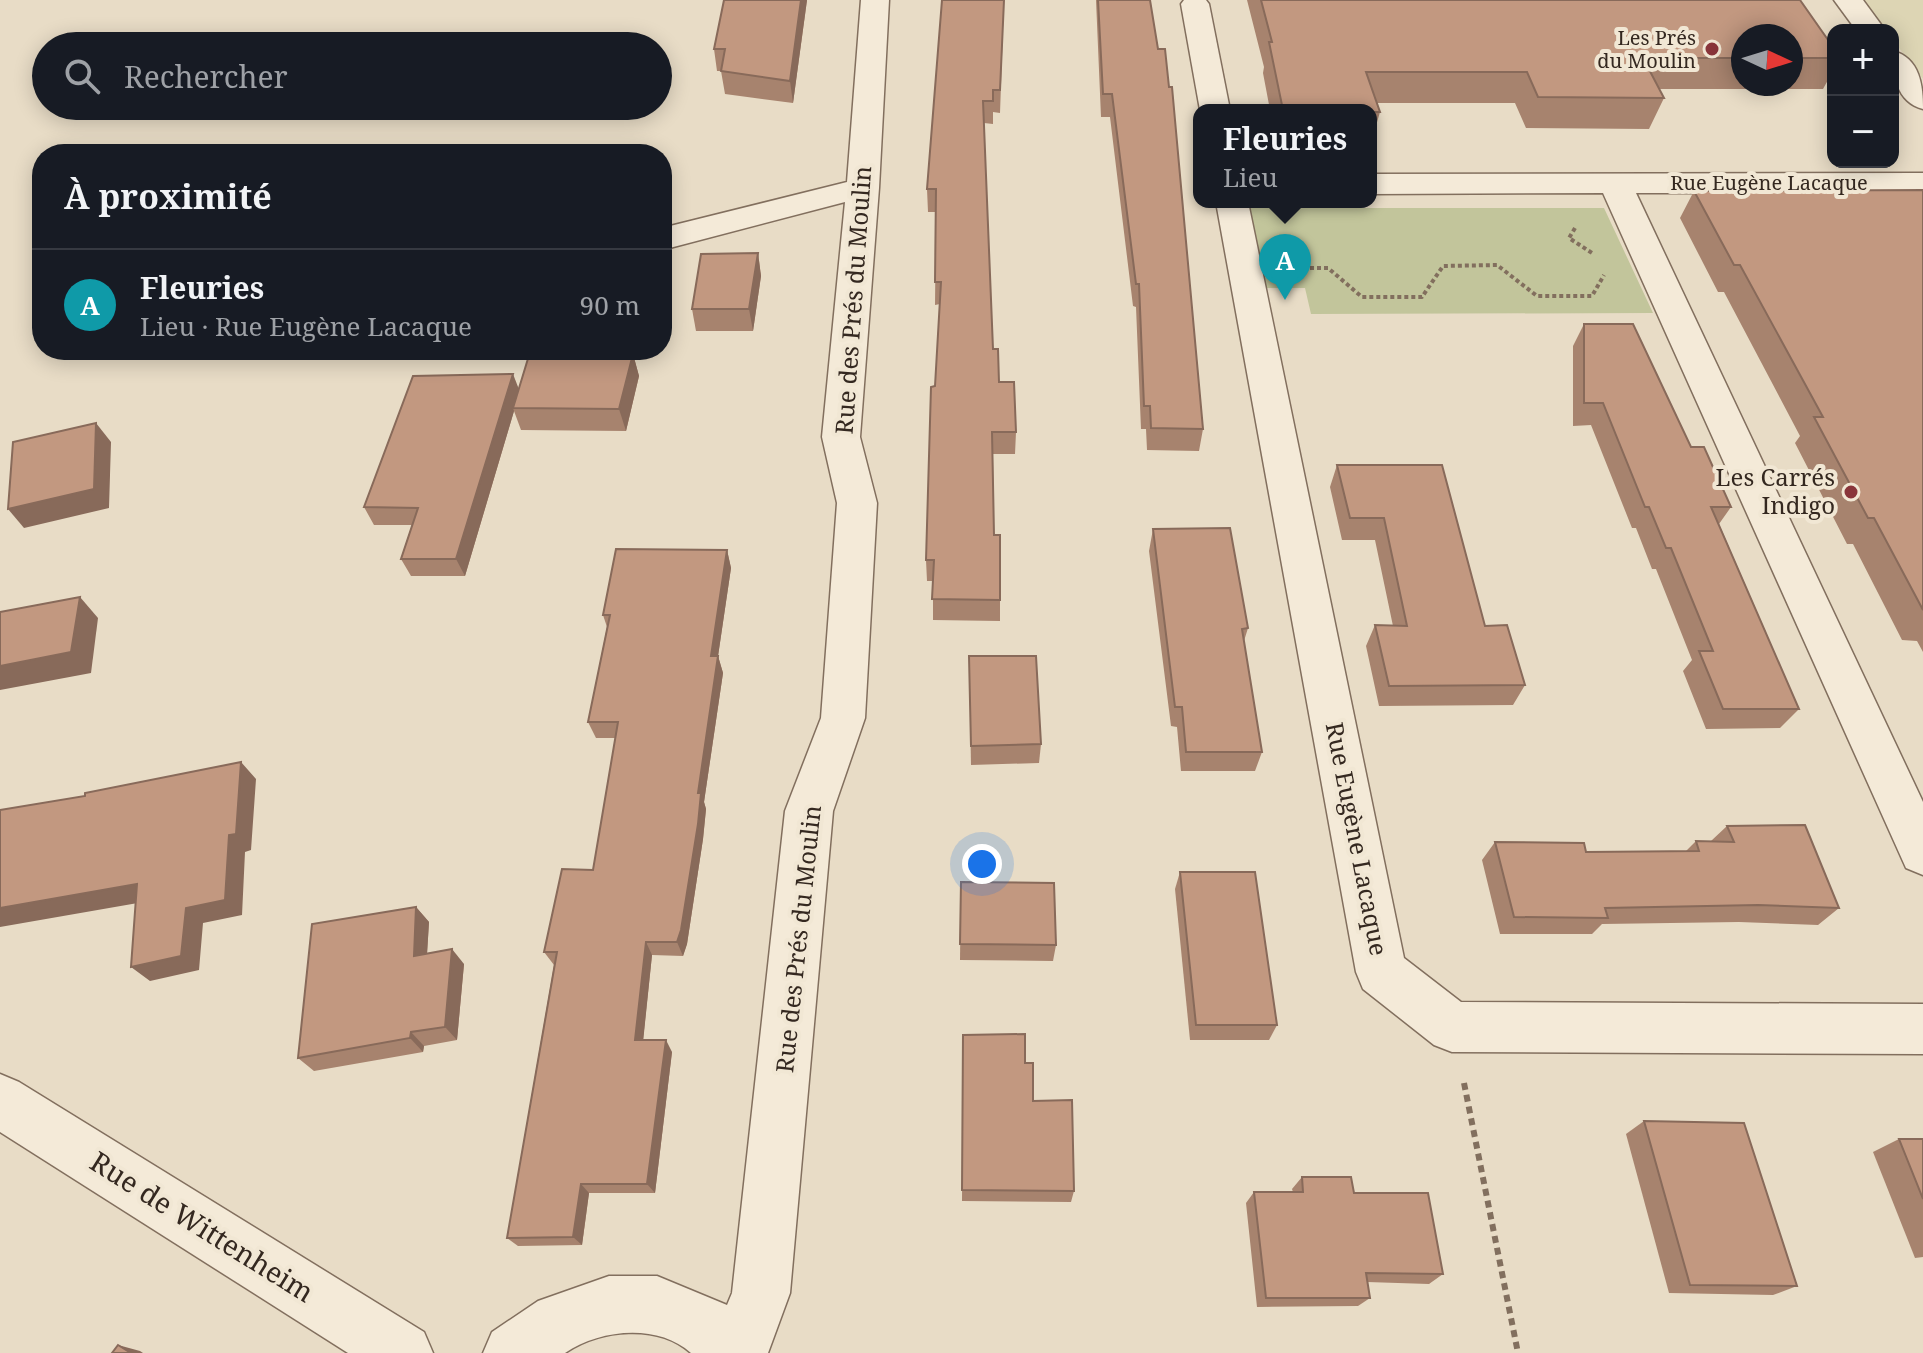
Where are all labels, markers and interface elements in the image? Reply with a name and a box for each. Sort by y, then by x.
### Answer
place label: Les Prés du Moulin [1597,24,1696,74]
north arrow [1731,24,1803,96]
map controls [1827,24,1899,168]
button: + [1827,24,1899,96]
search box [32,32,672,120]
marker: Les Prés du Moulin [1703,40,1721,58]
icon: search [60,54,104,98]
text: Rechercher [124,56,288,97]
button: − [1827,96,1899,168]
popup [1193,104,1377,208]
text: Fleuries [1223,118,1347,159]
text: Lieu [1223,159,1278,195]
street label: Rue des Prés du Moulin [827,165,878,435]
street label: Rue Eugène Lacaque [1670,169,1868,196]
text: À proximité [64,173,272,219]
pin: A [1259,234,1311,300]
text: Fleuries [140,267,264,308]
text: A [80,287,100,323]
text: 90 m [580,287,640,323]
text: Lieu · Rue Eugène Lacaque [140,308,472,344]
place label: Les Carrés Indigo [1716,460,1835,521]
marker: Les Carrés Indigo [1842,483,1860,501]
street label: Rue Eugène Lacaque [1319,719,1396,958]
street label: Rue des Prés du Moulin [767,803,828,1074]
your location [962,844,1002,884]
street label: Rue de Wittenheim [83,1142,322,1310]

